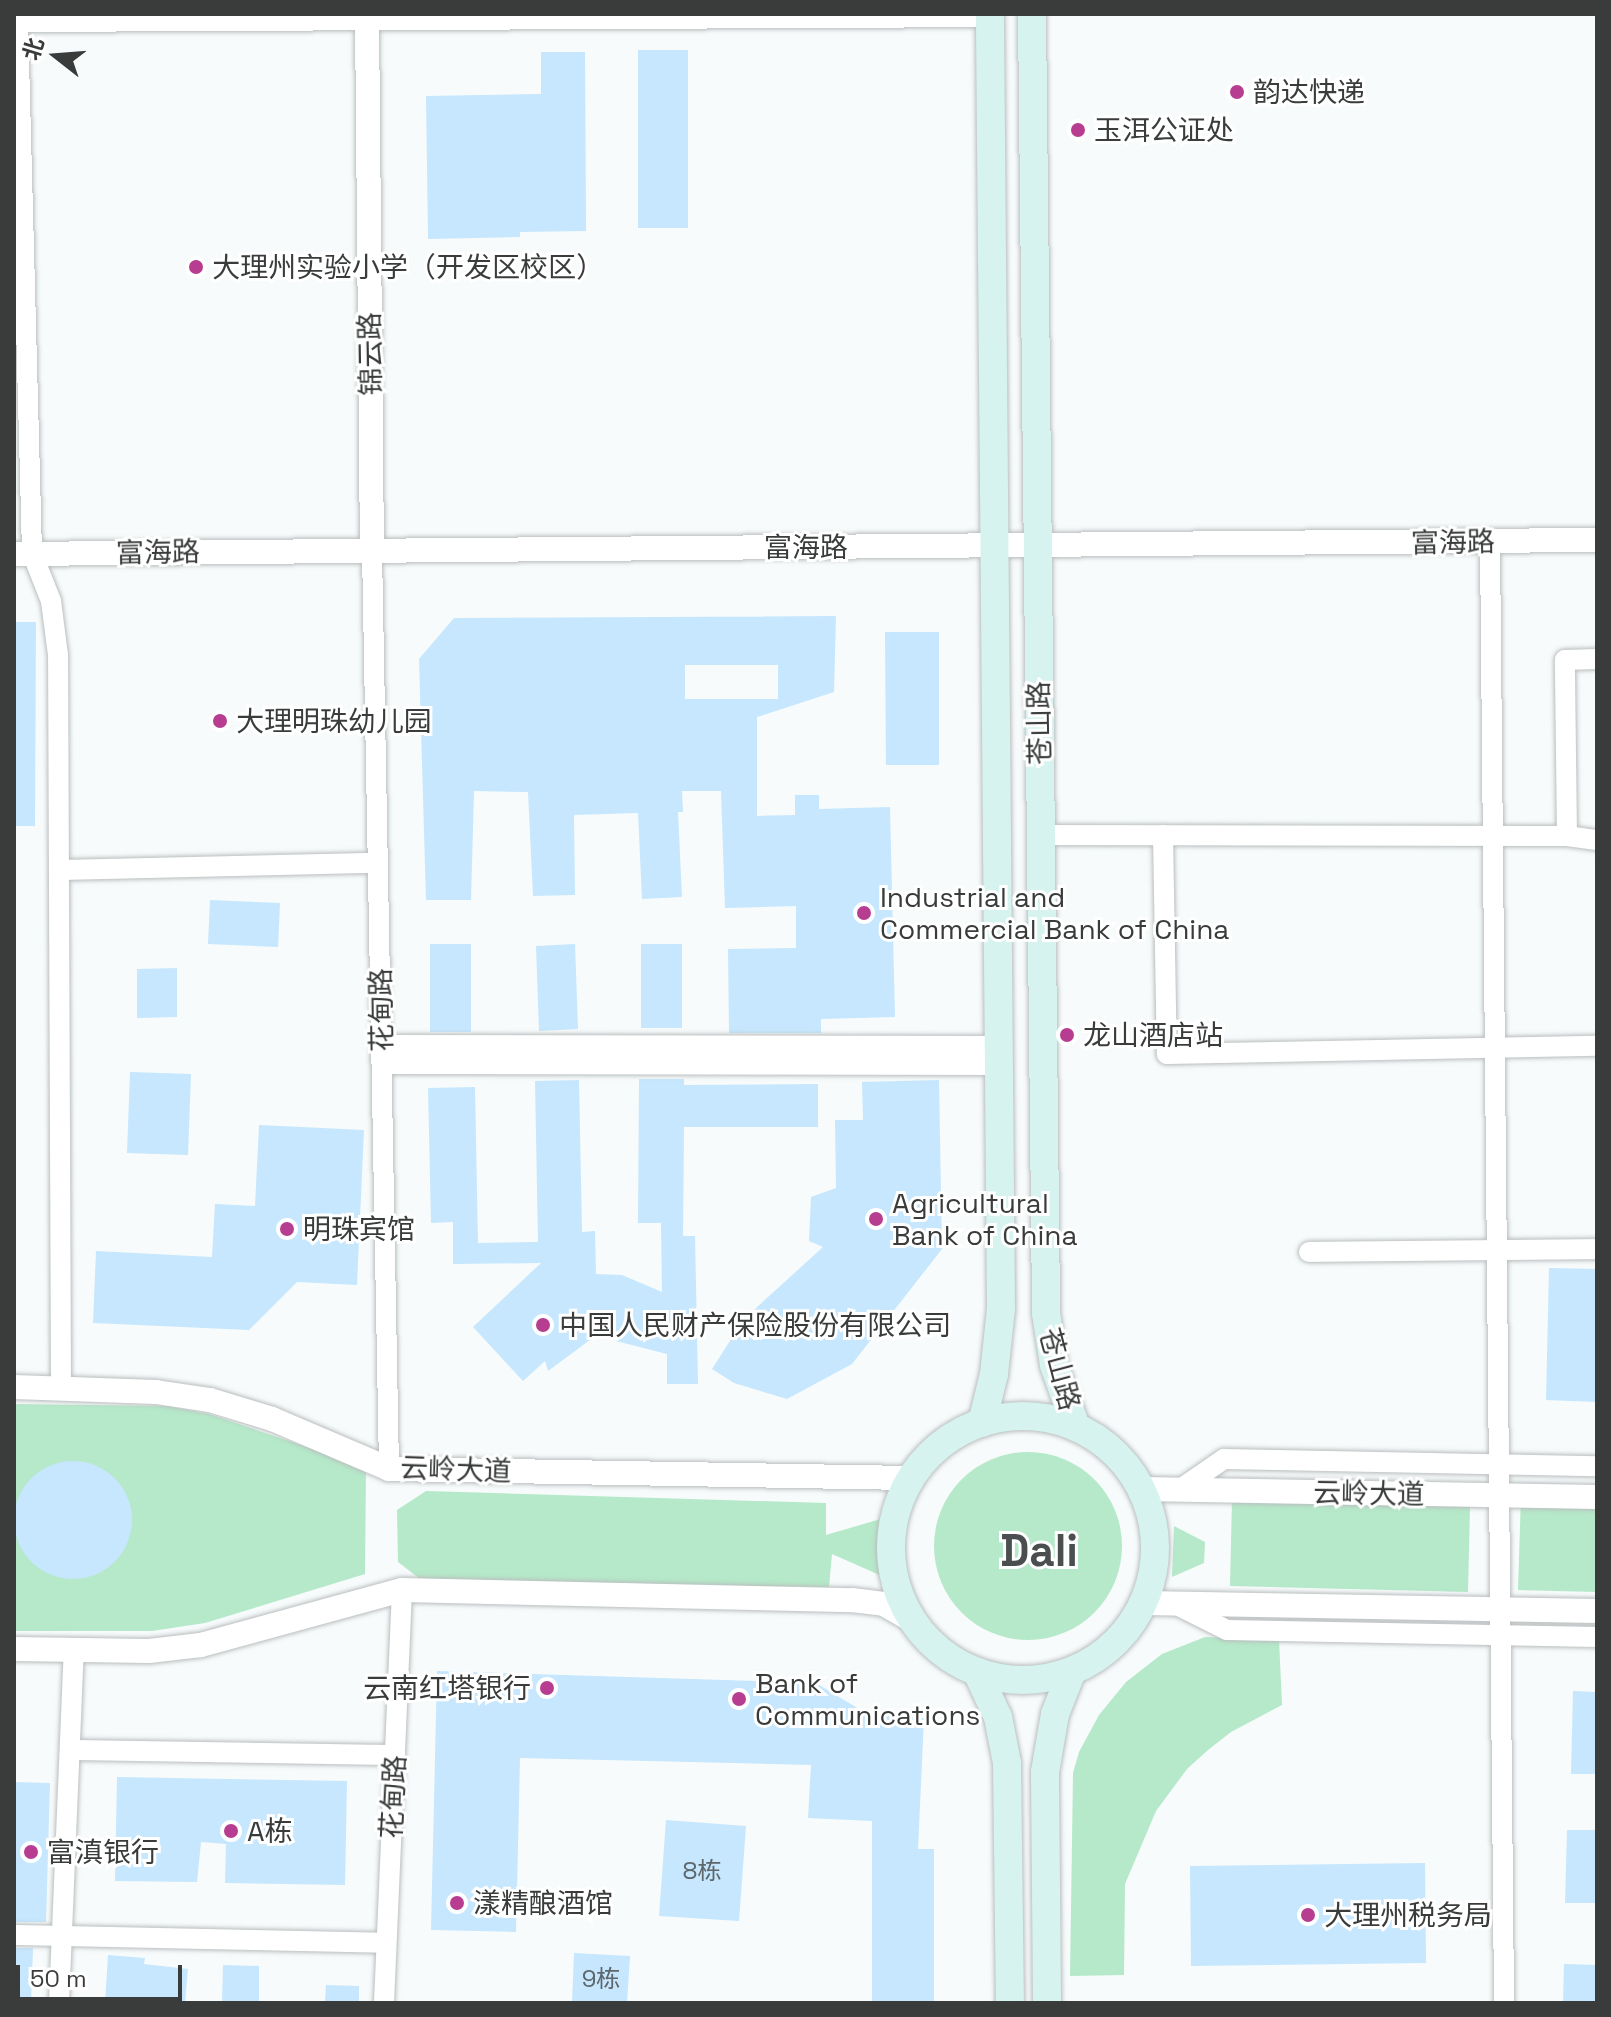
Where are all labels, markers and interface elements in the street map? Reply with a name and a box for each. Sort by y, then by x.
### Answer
north arrow [16,16,96,96]
text: 北 [16,34,50,64]
place label: 韵达快递 [1253,75,1365,109]
marker: 韵达快递 [1228,83,1246,101]
place label: 玉洱公证处 [1094,113,1234,147]
marker: 玉洱公证处 [1069,121,1087,139]
place label: 大理州实验小学（开发区校区） [212,250,604,284]
marker: 大理州实验小学（开发区校区） [187,258,205,276]
street label: 锦云路 [352,312,388,396]
street label: 富海路 [1411,524,1495,560]
street label: 富海路 [764,530,848,564]
street label: 富海路 [116,534,200,570]
street label: 苍山路 [1021,681,1057,765]
place label: 大理明珠幼儿园 [236,704,432,738]
marker: 大理明珠幼儿园 [211,712,229,730]
place label: Industrial and Commercial Bank of China [880,880,1229,946]
marker: Industrial and Commercial Bank of China [855,904,873,922]
street label: 花甸路 [363,968,399,1052]
place label: 龙山酒店站 [1083,1018,1223,1052]
marker: 龙山酒店站 [1058,1026,1076,1044]
place label: Agricultural Bank of China [892,1186,1078,1252]
marker: Agricultural Bank of China [867,1210,885,1228]
place label: 明珠宾馆 [303,1212,415,1246]
marker: 明珠宾馆 [278,1220,296,1238]
place label: 中国人民财产保险股份有限公司 [559,1308,951,1342]
marker: 中国人民财产保险股份有限公司 [534,1316,552,1334]
street label: 苍山路 [1033,1324,1087,1414]
street label: 云岭大道 [399,1450,513,1488]
street label: 云岭大道 [1313,1475,1425,1511]
district label: Dali [1000,1525,1078,1577]
place label: Bank of Communications [755,1666,980,1732]
place label: 云南红塔银行 [363,1671,531,1705]
marker: 云南红塔银行 [538,1679,556,1697]
marker: Bank of Communications [730,1690,748,1708]
street label: 花甸路 [374,1754,412,1840]
place label: A栋 [247,1814,293,1848]
marker: A栋 [222,1822,240,1840]
place label: 富滇银行 [47,1835,159,1869]
marker: 富滇银行 [22,1843,40,1861]
house number: 8栋 [683,1857,721,1885]
place label: 漾精酿酒馆 [473,1886,613,1920]
marker: 漾精酿酒馆 [448,1894,466,1912]
place label: 大理州税务局 [1324,1898,1492,1932]
marker: 大理州税务局 [1299,1906,1317,1924]
scale bar [20,1949,186,1999]
text: 50 m [30,1963,87,1994]
house number: 9栋 [582,1965,620,1993]

